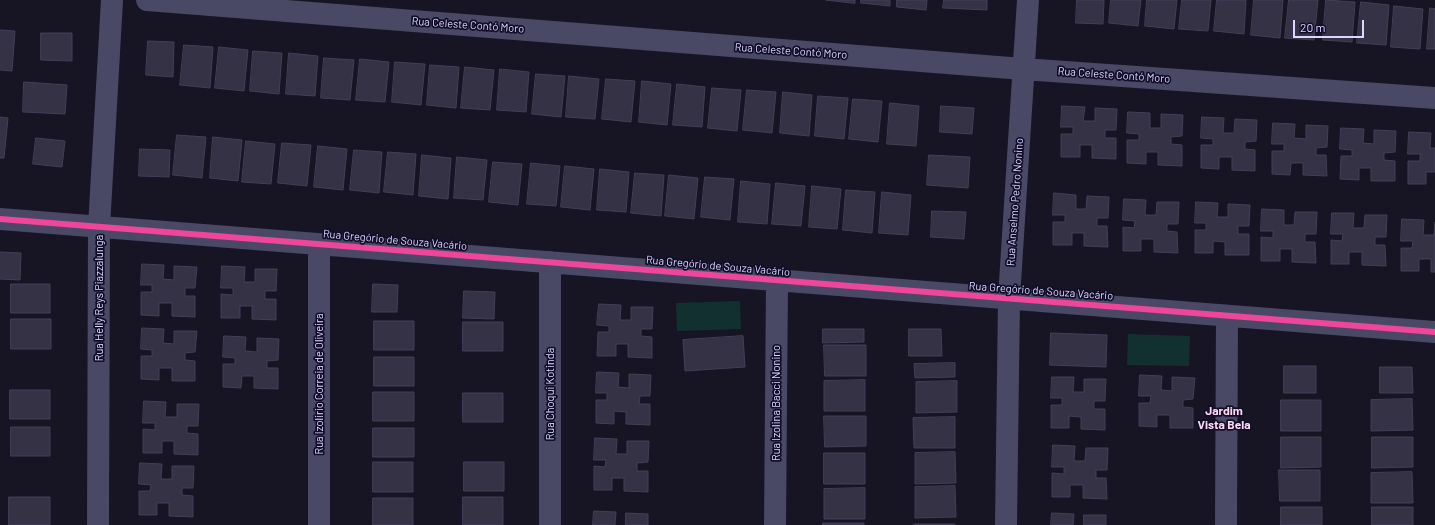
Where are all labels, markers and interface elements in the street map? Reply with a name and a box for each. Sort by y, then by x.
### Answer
scale bar [1295,12,1366,38]
street label: Rua Celeste Contó Moro [411,14,525,36]
text: 20 m [1300,20,1326,34]
street label: Rua Celeste Contó Moro [734,40,848,62]
street label: Rua Celeste Contó Moro [1057,64,1171,86]
street label: Rua Anselmo Pedro Nonino [1004,138,1026,266]
street label: Rua Gregório de Souza Vacário [322,227,468,253]
street label: Rua Helly Reys Piazzalunga [92,235,106,361]
street label: Rua Gregório de Souza Vacário [645,253,791,279]
street label: Rua Gregório de Souza Vacário [968,279,1114,303]
street label: Rua Izolirio Correia de Oliveira [312,313,326,455]
street label: Rua Izolina Bacci Nonino [769,345,783,461]
street label: Rua Choqui Kotinda [543,348,557,440]
district label: Jardim Vista Bela [1197,404,1251,432]

